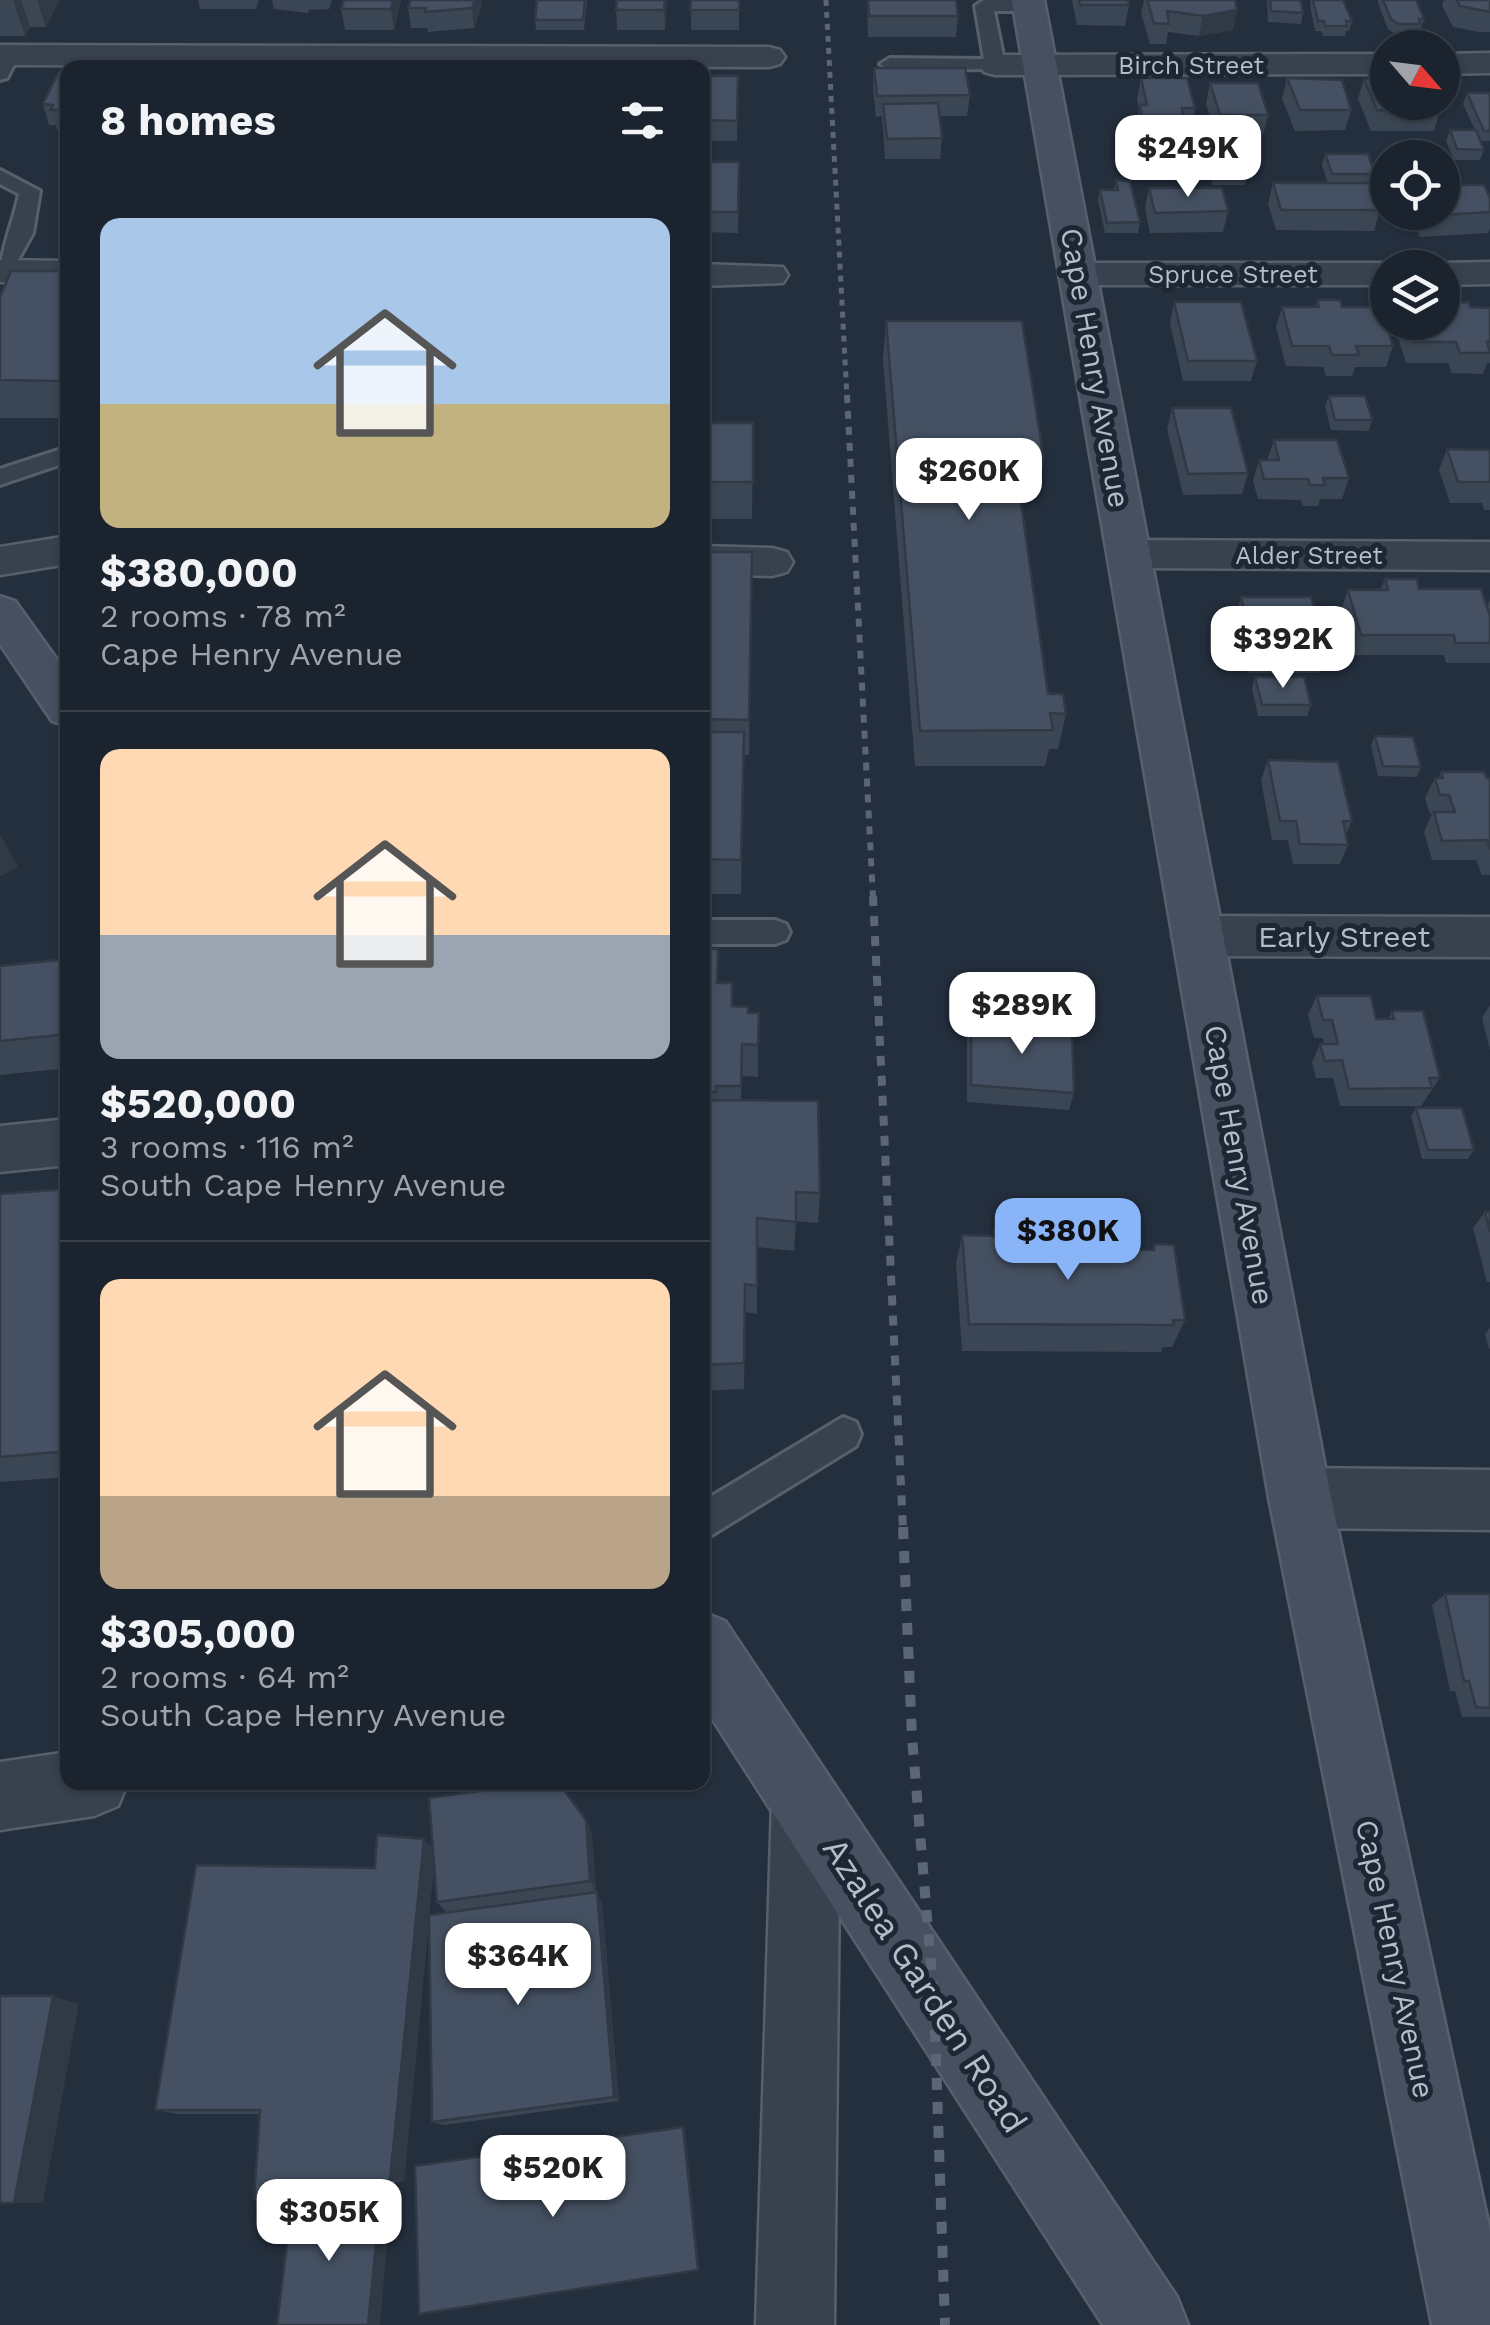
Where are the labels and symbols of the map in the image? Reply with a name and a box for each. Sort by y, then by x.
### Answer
north arrow [1370,30,1460,120]
street label: Birch Street [1118,51,1265,80]
pin: $249K [1118,115,1258,200]
street label: Cape Henry Avenue [1054,225,1137,511]
street label: Spruce Street [1148,260,1318,289]
pin: $260K [899,438,1039,523]
street label: Alder Street [1235,541,1383,570]
pin: $392K [1213,606,1353,691]
street label: Early Street [1258,919,1430,954]
pin: $289K [952,972,1092,1057]
street label: Cape Henry Avenue [1198,1022,1281,1308]
pin: $380K [998,1198,1138,1283]
street label: Cape Henry Avenue [1349,1817,1442,2101]
street label: Azalea Garden Road [814,1830,1036,2140]
pin: $364K [448,1923,588,2008]
pin: $520K [483,2135,623,2220]
pin: $305K [259,2179,399,2264]

